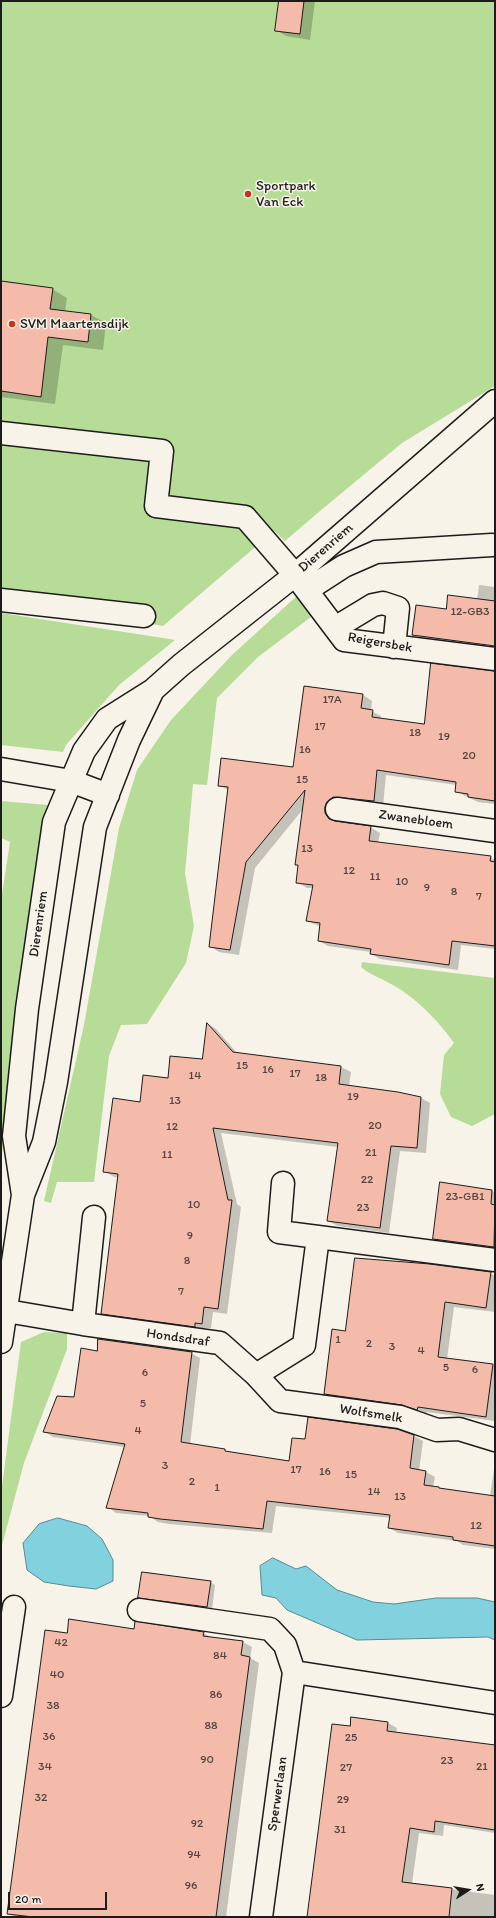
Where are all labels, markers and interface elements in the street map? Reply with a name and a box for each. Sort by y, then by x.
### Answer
place label: Sportpark Van Eck [256,178,316,210]
marker: Sportpark Van Eck [243,189,253,199]
place label: SVM Maartensdijk [20,316,129,332]
marker: SVM Maartensdijk [7,319,17,329]
street label: Dierenriem [295,520,357,576]
house number: 12-GB3 [450,605,490,619]
street label: Reigersbek [346,629,414,657]
house number: 17A [322,693,342,707]
house number: 17 [314,720,326,734]
house number: 18 [409,726,421,740]
house number: 19 [438,730,450,744]
house number: 16 [299,743,311,757]
house number: 20 [462,749,476,763]
house number: 15 [296,773,308,787]
street label: Zwanebloem [378,806,454,834]
house number: 13 [301,842,313,856]
house number: 12 [343,864,355,878]
house number: 11 [369,870,381,884]
house number: 10 [396,875,408,889]
house number: 9 [424,881,430,895]
house number: 8 [451,885,457,899]
street label: Dierenriem [26,890,52,958]
house number: 7 [476,890,482,904]
house number: 15 [236,1059,248,1073]
house number: 16 [262,1063,274,1077]
house number: 17 [289,1067,301,1081]
house number: 14 [189,1069,201,1083]
house number: 18 [315,1071,327,1085]
house number: 19 [347,1090,359,1104]
house number: 13 [169,1094,181,1108]
house number: 20 [368,1119,382,1133]
house number: 12 [166,1120,178,1134]
house number: 21 [365,1146,377,1160]
house number: 11 [161,1148,173,1162]
house number: 22 [361,1173,373,1187]
house number: 23-GB1 [445,1190,485,1204]
house number: 10 [188,1198,200,1212]
house number: 23 [357,1201,369,1215]
house number: 9 [187,1229,193,1243]
house number: 8 [184,1254,190,1268]
house number: 7 [178,1285,184,1299]
street label: Hondsdraf [145,1325,211,1351]
house number: 1 [335,1333,341,1347]
house number: 2 [366,1337,372,1351]
house number: 3 [389,1340,395,1354]
house number: 4 [417,1344,425,1358]
house number: 5 [443,1361,449,1375]
house number: 6 [472,1363,478,1377]
house number: 6 [142,1366,148,1380]
house number: 5 [140,1397,146,1411]
street label: Wolfsmelk [338,1401,404,1427]
house number: 4 [134,1424,142,1438]
house number: 3 [162,1459,168,1473]
house number: 17 [290,1463,302,1477]
house number: 16 [319,1465,331,1479]
house number: 15 [345,1468,357,1482]
house number: 2 [189,1475,195,1489]
house number: 1 [214,1481,220,1495]
house number: 14 [368,1485,380,1499]
house number: 13 [394,1490,406,1504]
house number: 12 [470,1519,482,1533]
house number: 42 [54,1636,68,1650]
house number: 84 [213,1649,227,1663]
house number: 40 [50,1668,64,1682]
house number: 86 [210,1688,222,1702]
house number: 38 [46,1699,60,1713]
house number: 88 [204,1719,218,1733]
house number: 36 [43,1730,55,1744]
house number: 25 [345,1731,357,1745]
house number: 90 [200,1753,214,1767]
house number: 23 [441,1754,453,1768]
street label: Sperwerlaan [264,1755,292,1833]
house number: 34 [38,1760,52,1774]
house number: 21 [476,1760,488,1774]
house number: 27 [340,1761,352,1775]
house number: 32 [35,1791,47,1805]
house number: 29 [337,1793,349,1807]
house number: 92 [191,1817,203,1831]
house number: 31 [334,1823,346,1837]
house number: 94 [187,1848,201,1862]
north arrow [448,1870,488,1910]
house number: 96 [185,1879,197,1893]
text: N [473,1882,487,1892]
scale bar [10,1884,109,1910]
text: 20 m [15,1892,42,1906]

